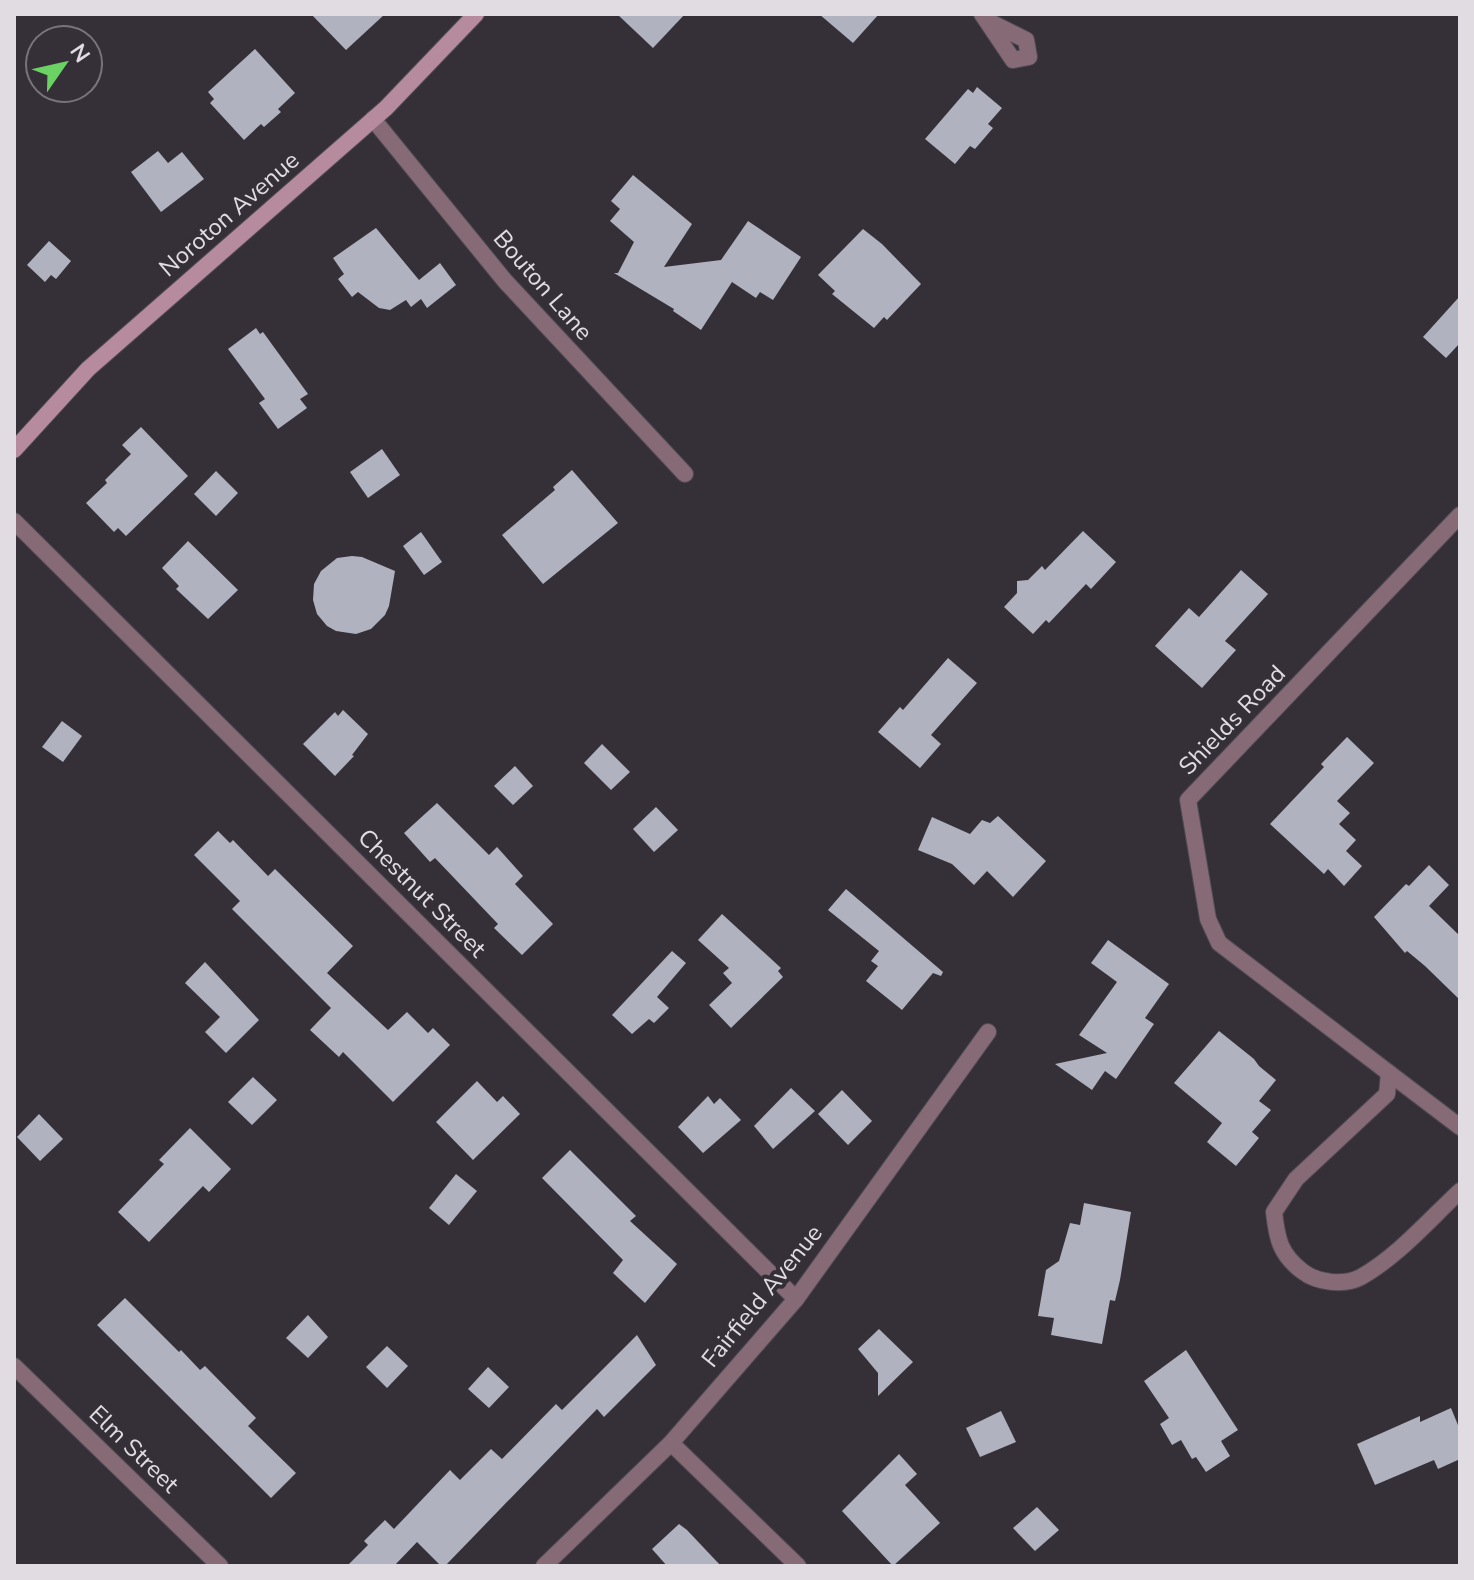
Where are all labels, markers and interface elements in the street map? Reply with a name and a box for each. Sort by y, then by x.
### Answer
north arrow [24,24,104,104]
text: N [63,38,97,69]
street label: Noroton Avenue [152,144,306,284]
street label: Bouton Lane [486,223,600,347]
street label: Shields Road [1171,658,1293,782]
street label: Chestnut Street [351,822,494,965]
street label: Fairfield Avenue [694,1218,830,1374]
street label: Elm Street [82,1398,186,1500]

